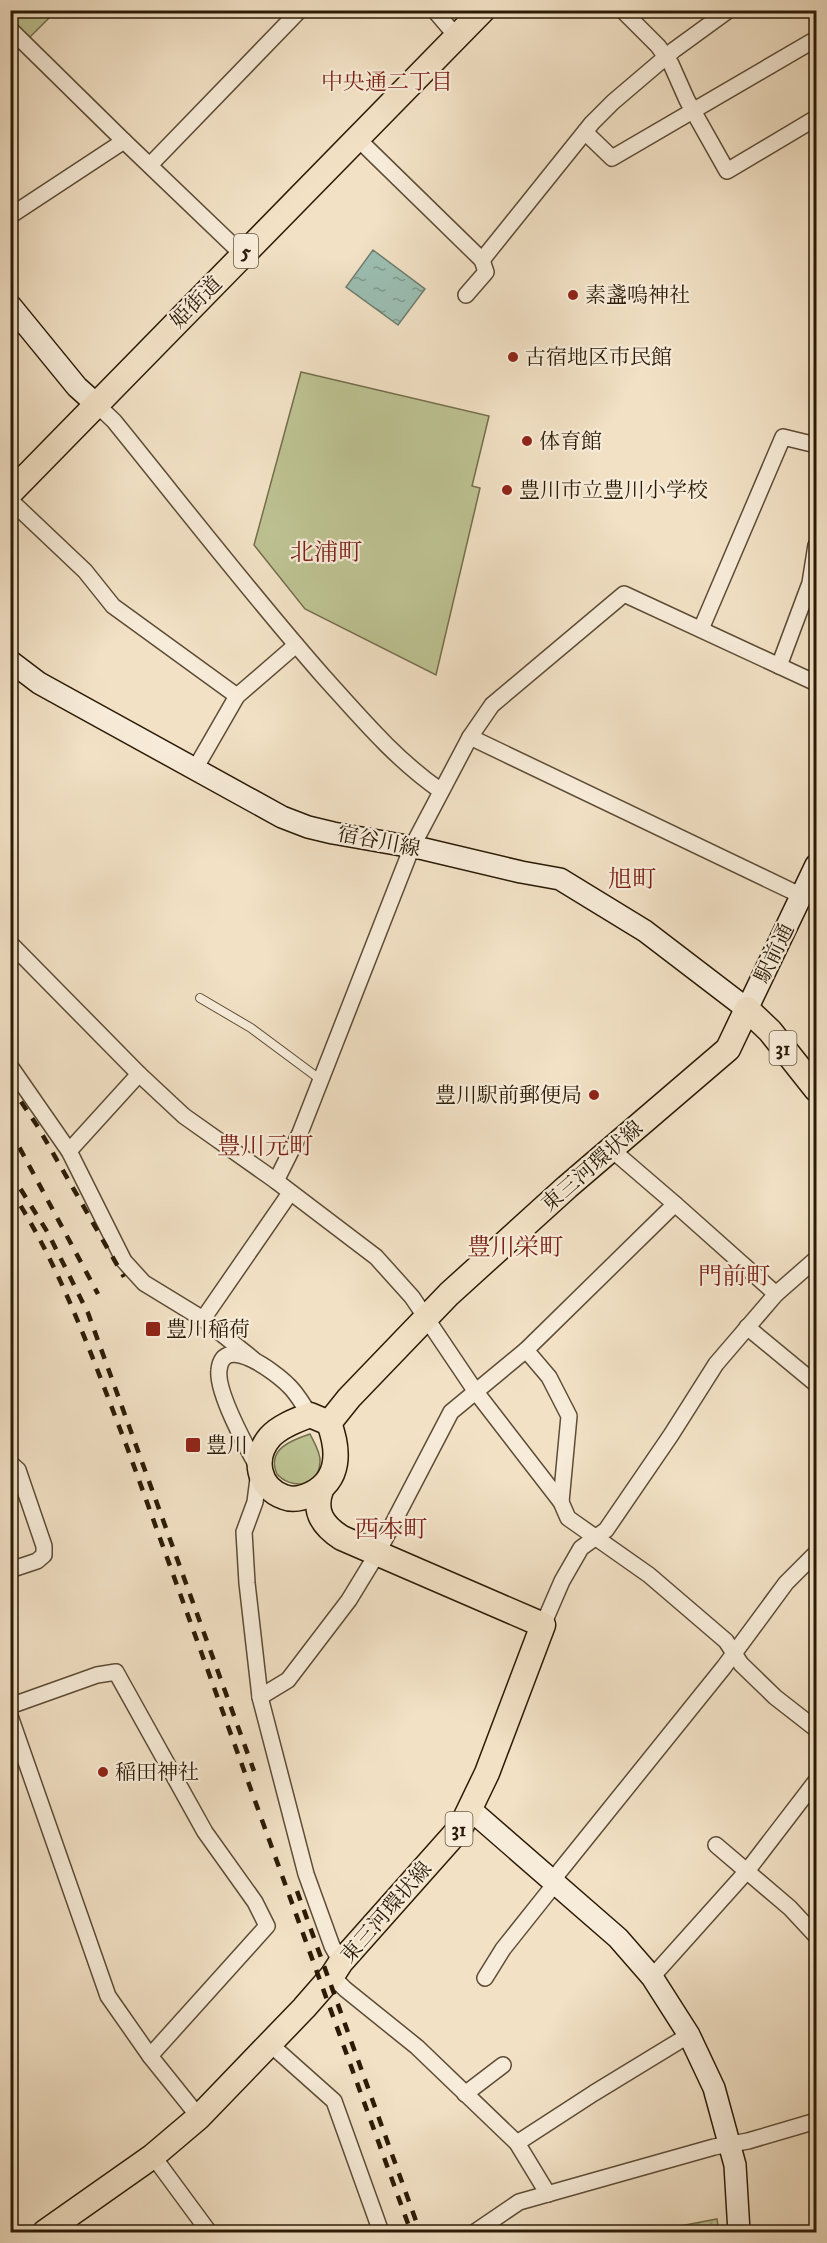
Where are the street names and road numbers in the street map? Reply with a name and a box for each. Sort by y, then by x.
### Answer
road number: 5 [234,234,258,268]
street label: 姫街道 [165,271,228,334]
street label: 宿谷川線 [335,821,423,863]
street label: 駅前通 [749,919,800,987]
road number: 31 [770,1031,796,1065]
street label: 東三河環状線 [537,1116,649,1218]
road number: 31 [446,1812,472,1846]
street label: 東三河環状線 [336,1857,438,1969]

